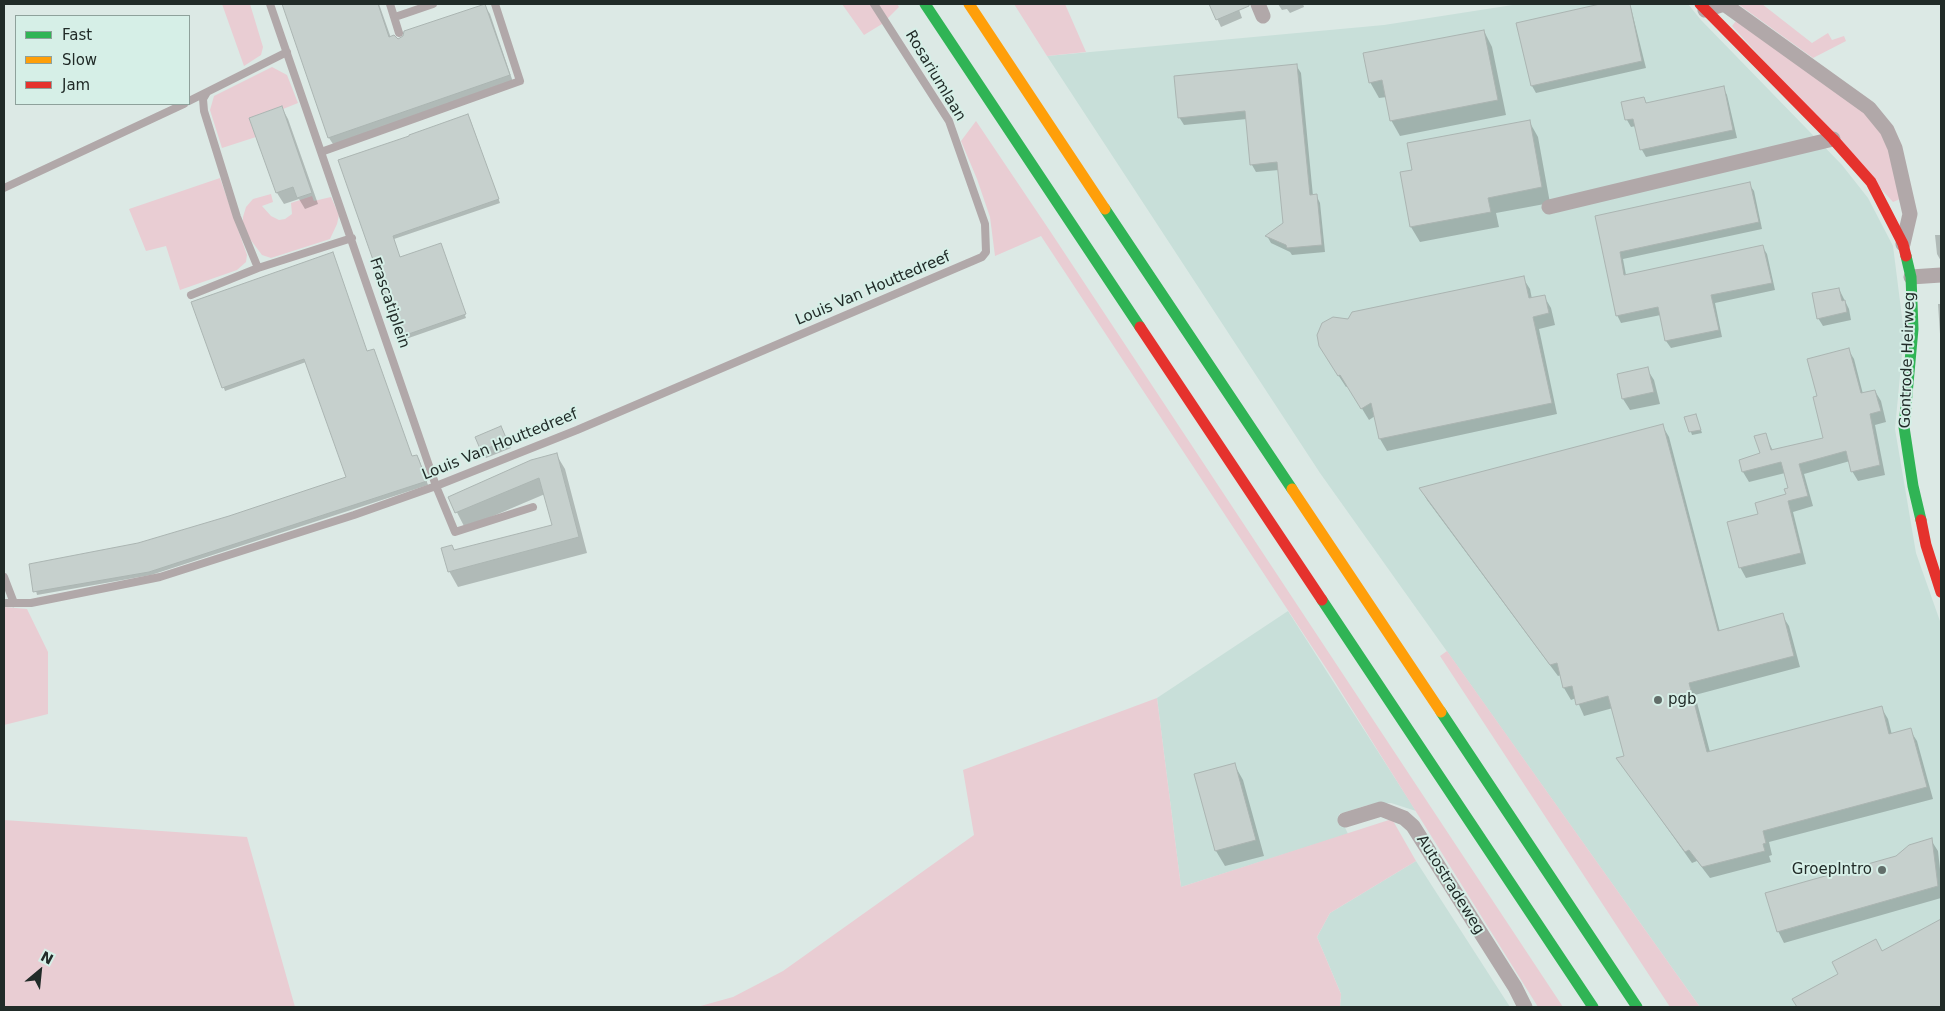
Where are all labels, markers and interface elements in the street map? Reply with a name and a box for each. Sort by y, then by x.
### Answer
legend [15,15,190,105]
text: Fast [62,26,92,44]
street label: Rosariumlaan [901,27,969,125]
text: Slow [62,51,97,69]
text: Jam [62,76,90,94]
street label: Louis Van Houttedreef [793,248,953,330]
street label: Frascatiplein [365,255,413,351]
street label: Gontrode Heirweg [1897,291,1919,429]
street label: Louis Van Houttedreef [420,406,580,484]
place label: pgb [1668,691,1697,709]
marker: pgb [1652,694,1664,706]
street label: Autostradeweg [1412,832,1488,938]
place label: GroepIntro [1792,861,1872,879]
marker: GroepIntro [1876,864,1888,876]
north arrow [15,946,65,996]
text: N [38,948,56,968]

